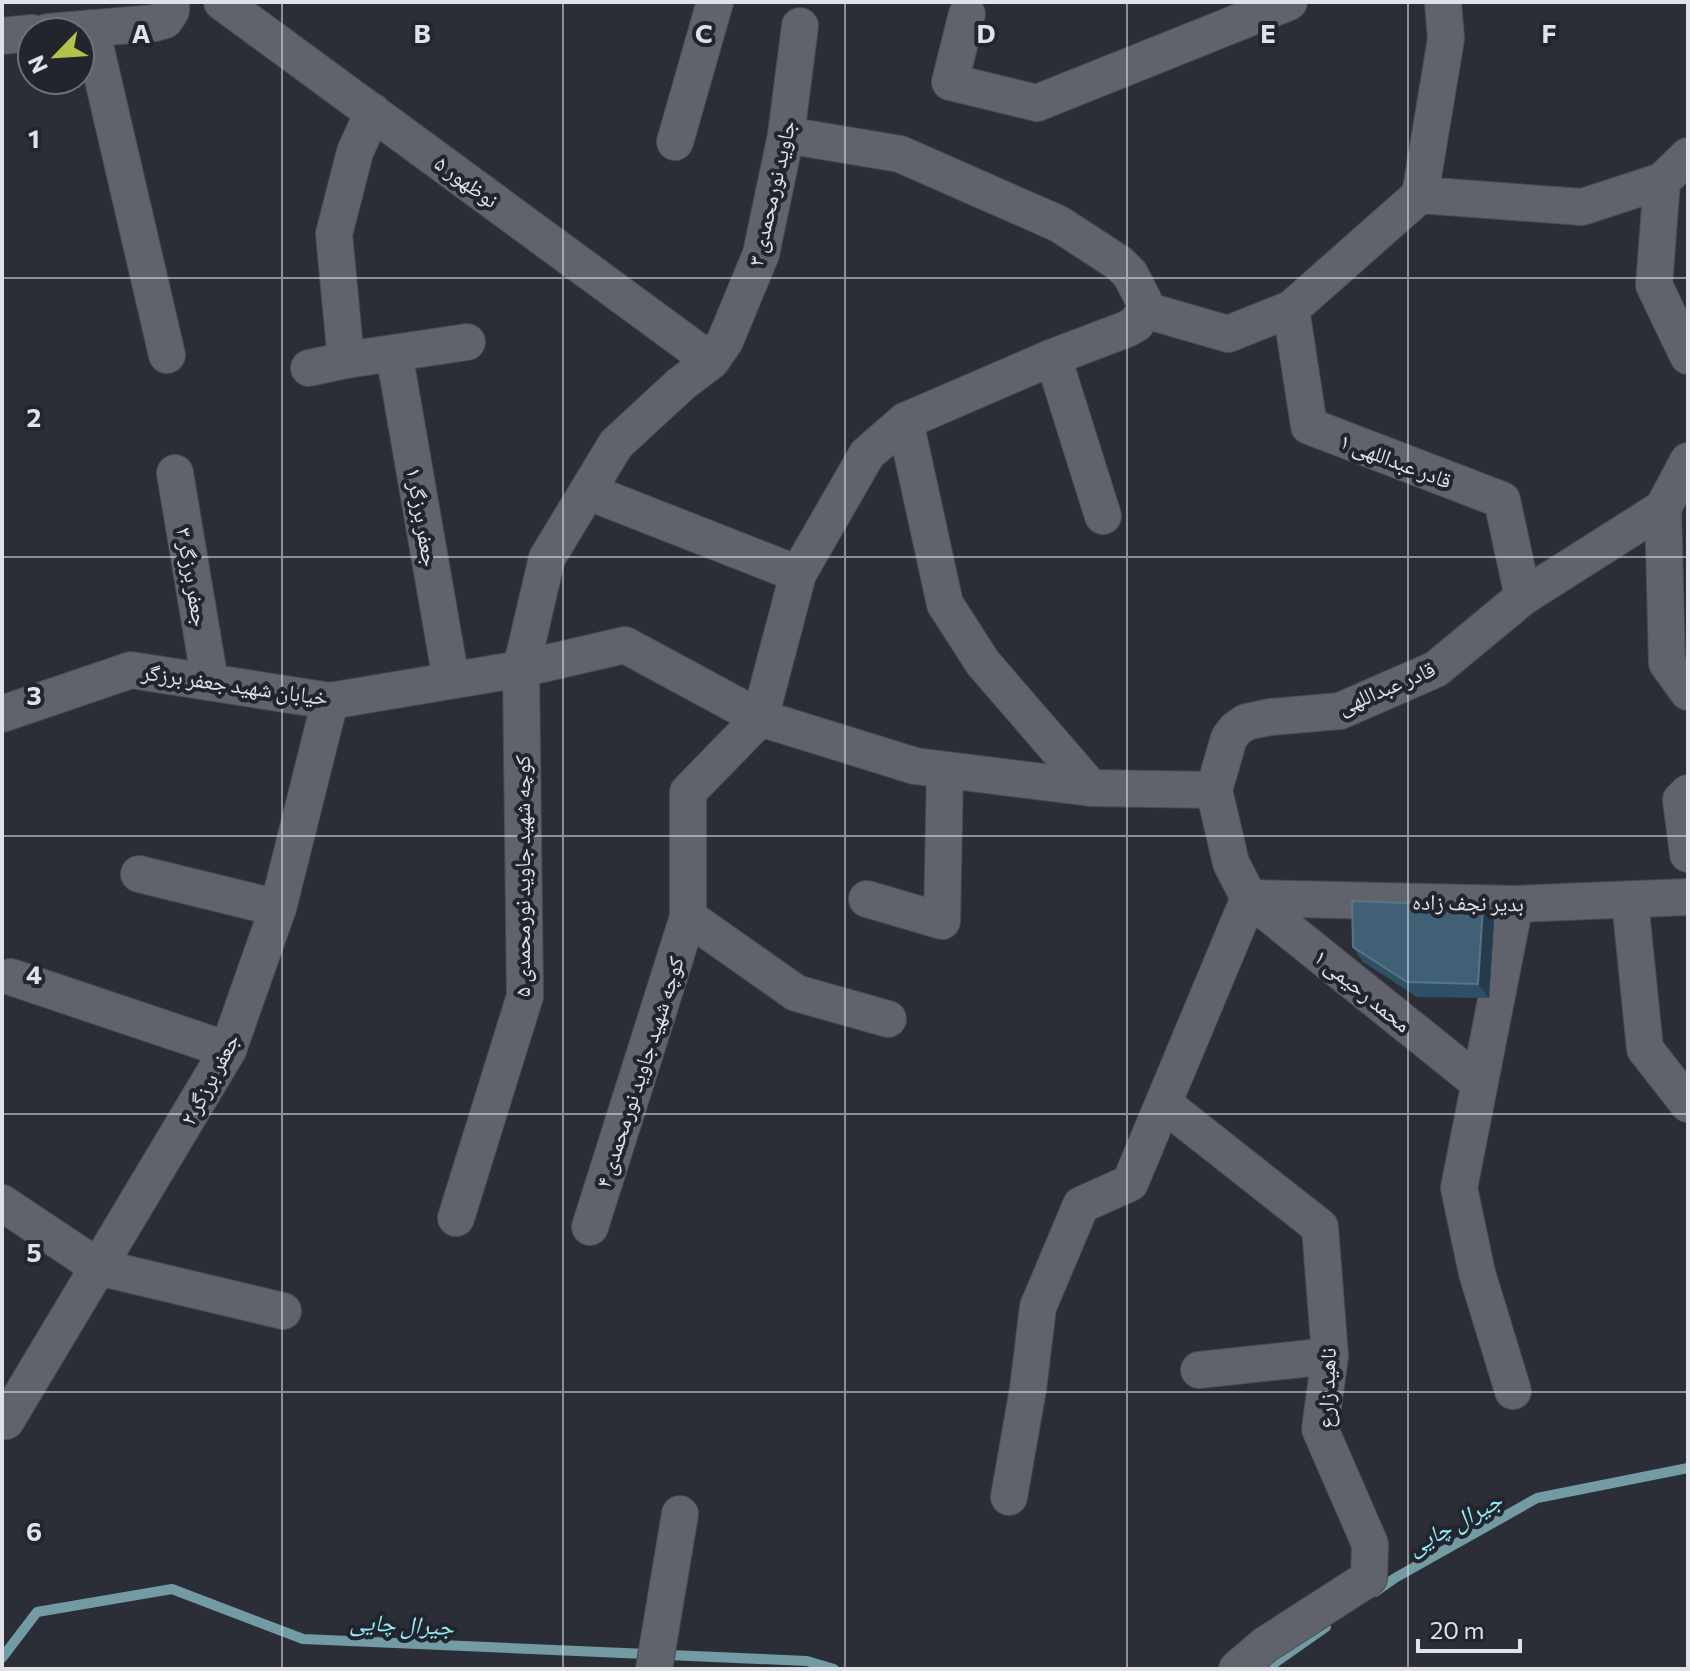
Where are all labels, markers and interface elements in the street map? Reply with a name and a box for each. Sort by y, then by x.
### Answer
north arrow [16,16,96,96]
text: A [132,17,151,48]
text: B [413,17,431,48]
text: C [695,17,713,48]
text: D [976,17,996,48]
text: E [1260,17,1276,48]
text: F [1541,17,1557,48]
text: N [22,51,53,78]
street label: جاوید نورمحمدی ۳ [741,117,802,269]
text: 1 [28,122,40,153]
street label: نوظهور ۵ [430,149,504,213]
text: 2 [27,401,41,432]
street label: قادر عبداللهی ۱ [1336,426,1456,495]
street label: جعفر برزگر ۱ [401,465,445,569]
street label: جعفر برزگر ۳ [171,525,215,629]
street label: قادر عبداللهی [1333,654,1439,721]
street label: خیابان شهید جعفر برزگر [139,657,330,711]
text: 3 [26,679,42,710]
street label: کوچه شهید جاوید نورمحمدی ۵ [508,755,536,997]
street label: بدیر نجف زاده [1412,888,1524,916]
street label: محمد رحیمی ۱ [1308,943,1417,1038]
street label: کوچه شهید جاوید نورمحمدی ۴ [589,953,690,1191]
text: 4 [26,958,42,989]
street label: جعفر برزگر ۲ [174,1028,244,1130]
text: 5 [26,1236,42,1267]
street label: ناهید زارع [1311,1347,1342,1429]
water label: جیرال چایی [1401,1484,1508,1562]
text: 6 [26,1515,42,1546]
scale bar [1418,1603,1520,1653]
water label: جیرال چایی [349,1606,456,1642]
text: 20 m [1430,1615,1484,1644]

